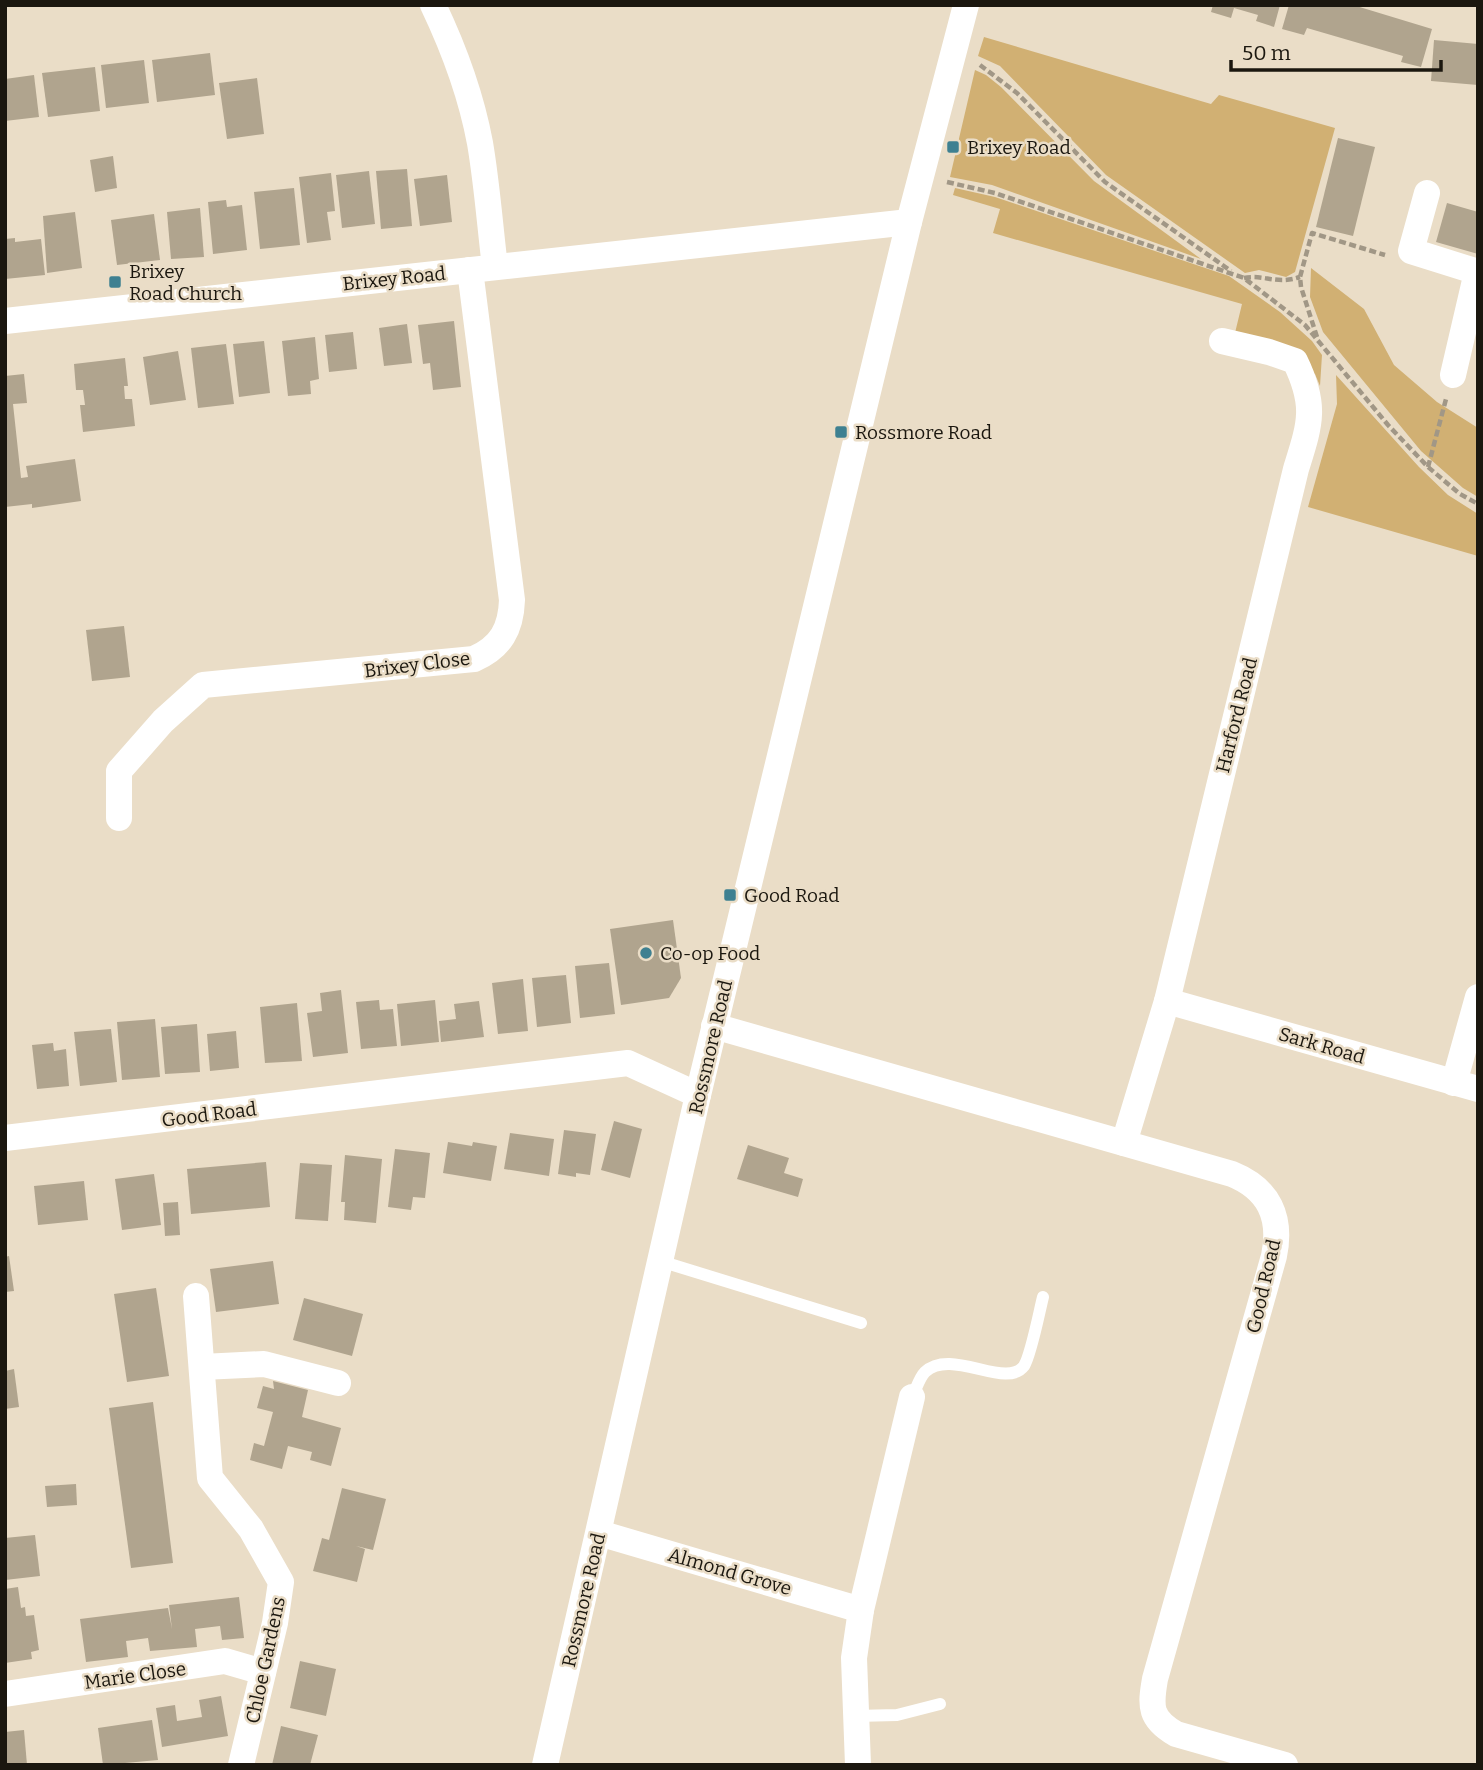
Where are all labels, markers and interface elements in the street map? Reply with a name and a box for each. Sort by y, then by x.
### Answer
scale bar [1231,28,1441,72]
text: 50 m [1242,40,1291,66]
place label: Brixey Road [967,136,1071,159]
marker: Brixey Road [945,139,961,155]
place label: Brixey Road Church [129,260,242,305]
street label: Brixey Road [341,262,447,295]
marker: Brixey Road Church [107,274,123,290]
place label: Rossmore Road [855,421,992,444]
marker: Rossmore Road [833,424,849,440]
street label: Brixey Close [363,647,471,682]
street label: Harford Road [1211,655,1262,775]
place label: Good Road [744,884,840,907]
marker: Good Road [722,887,738,903]
place label: Co-op Food [660,942,760,965]
marker: Co-op Food [638,945,654,961]
street label: Rossmore Road [684,978,737,1116]
street label: Sark Road [1276,1022,1368,1069]
street label: Good Road [160,1097,258,1132]
street label: Good Road [1242,1237,1285,1335]
street label: Rossmore Road [557,1531,610,1669]
street label: Almond Grove [665,1543,794,1600]
street label: Chloe Gardens [241,1595,290,1726]
street label: Marie Close [83,1657,187,1694]

